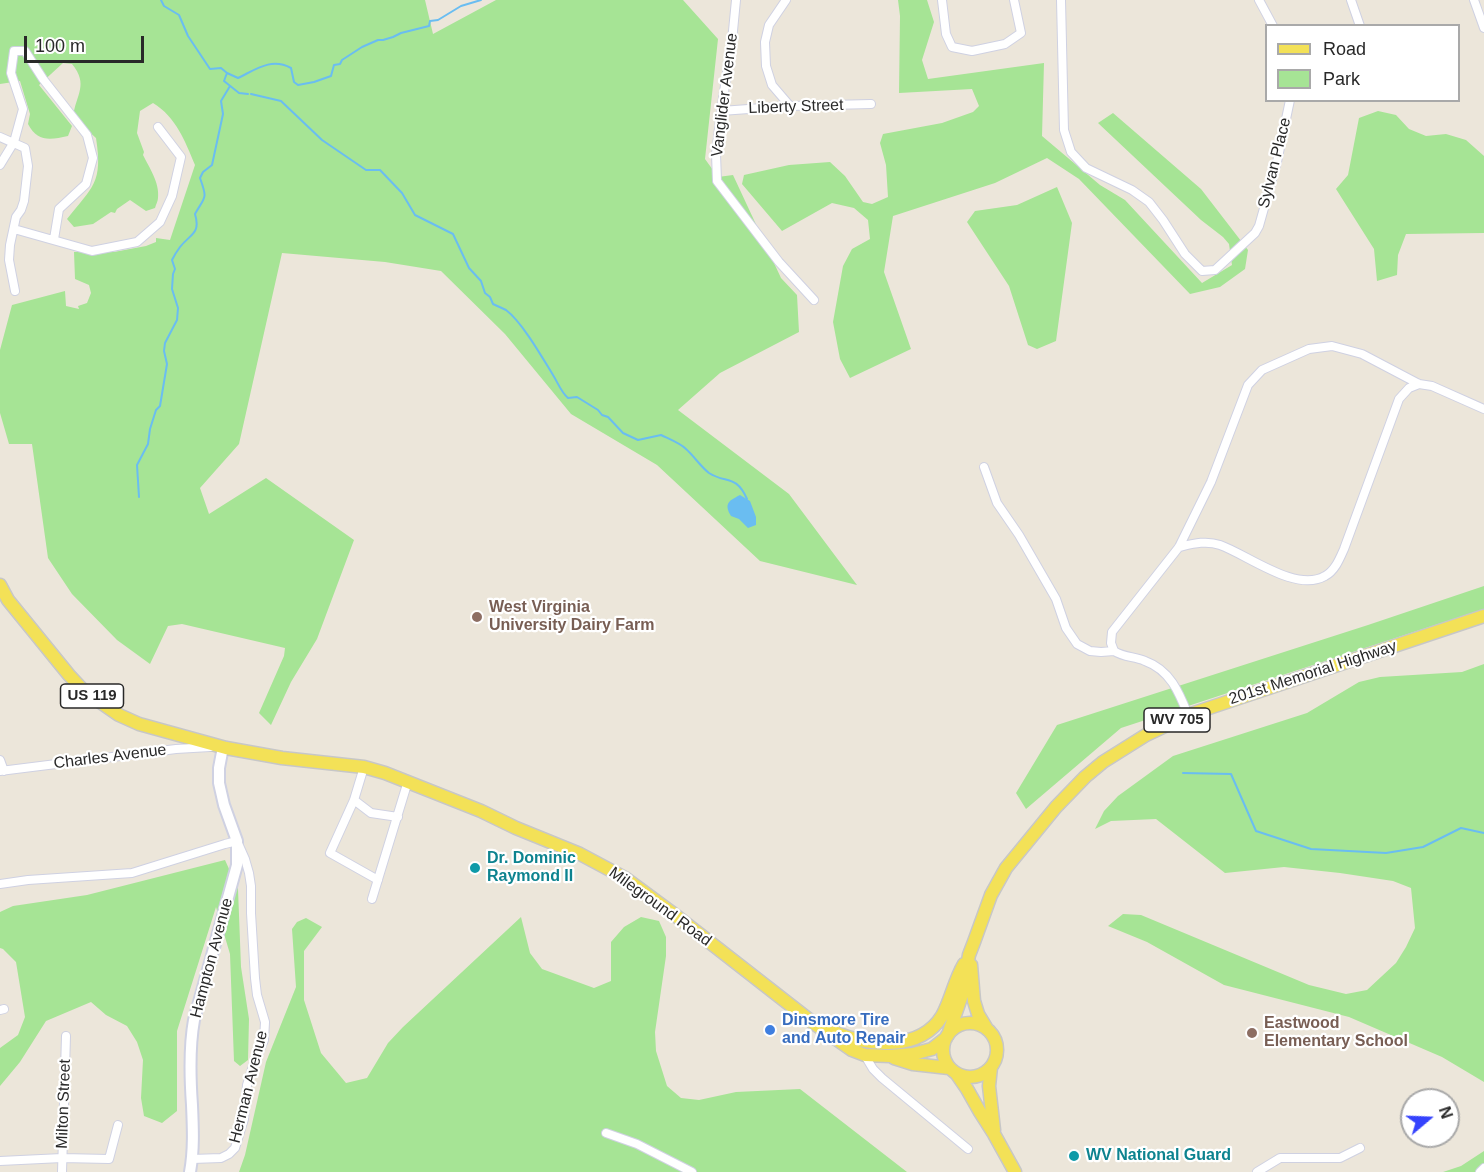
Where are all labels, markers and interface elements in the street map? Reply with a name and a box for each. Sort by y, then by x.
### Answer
scale bar [27,24,147,62]
legend [1265,24,1460,102]
street label: Vanglider Avenue [708,32,742,158]
text: 100 m [35,36,85,56]
text: Road [1323,39,1366,59]
text: Park [1323,69,1360,89]
street label: Liberty Street [748,96,844,118]
street label: Sylvan Place [1254,116,1296,210]
place label: West Virginia University Dairy Farm [489,598,654,636]
marker: West Virginia University Dairy Farm [470,610,484,624]
street label: 201st Memorial Highway [1227,637,1399,709]
road number: US 119 [60,684,124,708]
road number: WV 705 [1144,708,1210,732]
street label: Charles Avenue [52,741,168,773]
place label: Dr. Dominic Raymond II [487,849,576,887]
marker: Dr. Dominic Raymond II [468,861,482,875]
street label: Mileground Road [605,863,715,951]
street label: Hampton Avenue [187,896,237,1020]
place label: Dinsmore Tire and Auto Repair [782,1011,906,1049]
place label: Eastwood Elementary School [1264,1014,1408,1052]
marker: Dinsmore Tire and Auto Repair [763,1023,777,1037]
marker: Eastwood Elementary School [1245,1026,1259,1040]
street label: Herman Avenue [226,1029,272,1145]
street label: Milton Street [53,1059,75,1149]
north arrow [1400,1088,1460,1148]
text: N [1436,1104,1456,1121]
place label: WV National Guard [1086,1146,1231,1166]
marker: WV National Guard [1067,1149,1081,1163]

